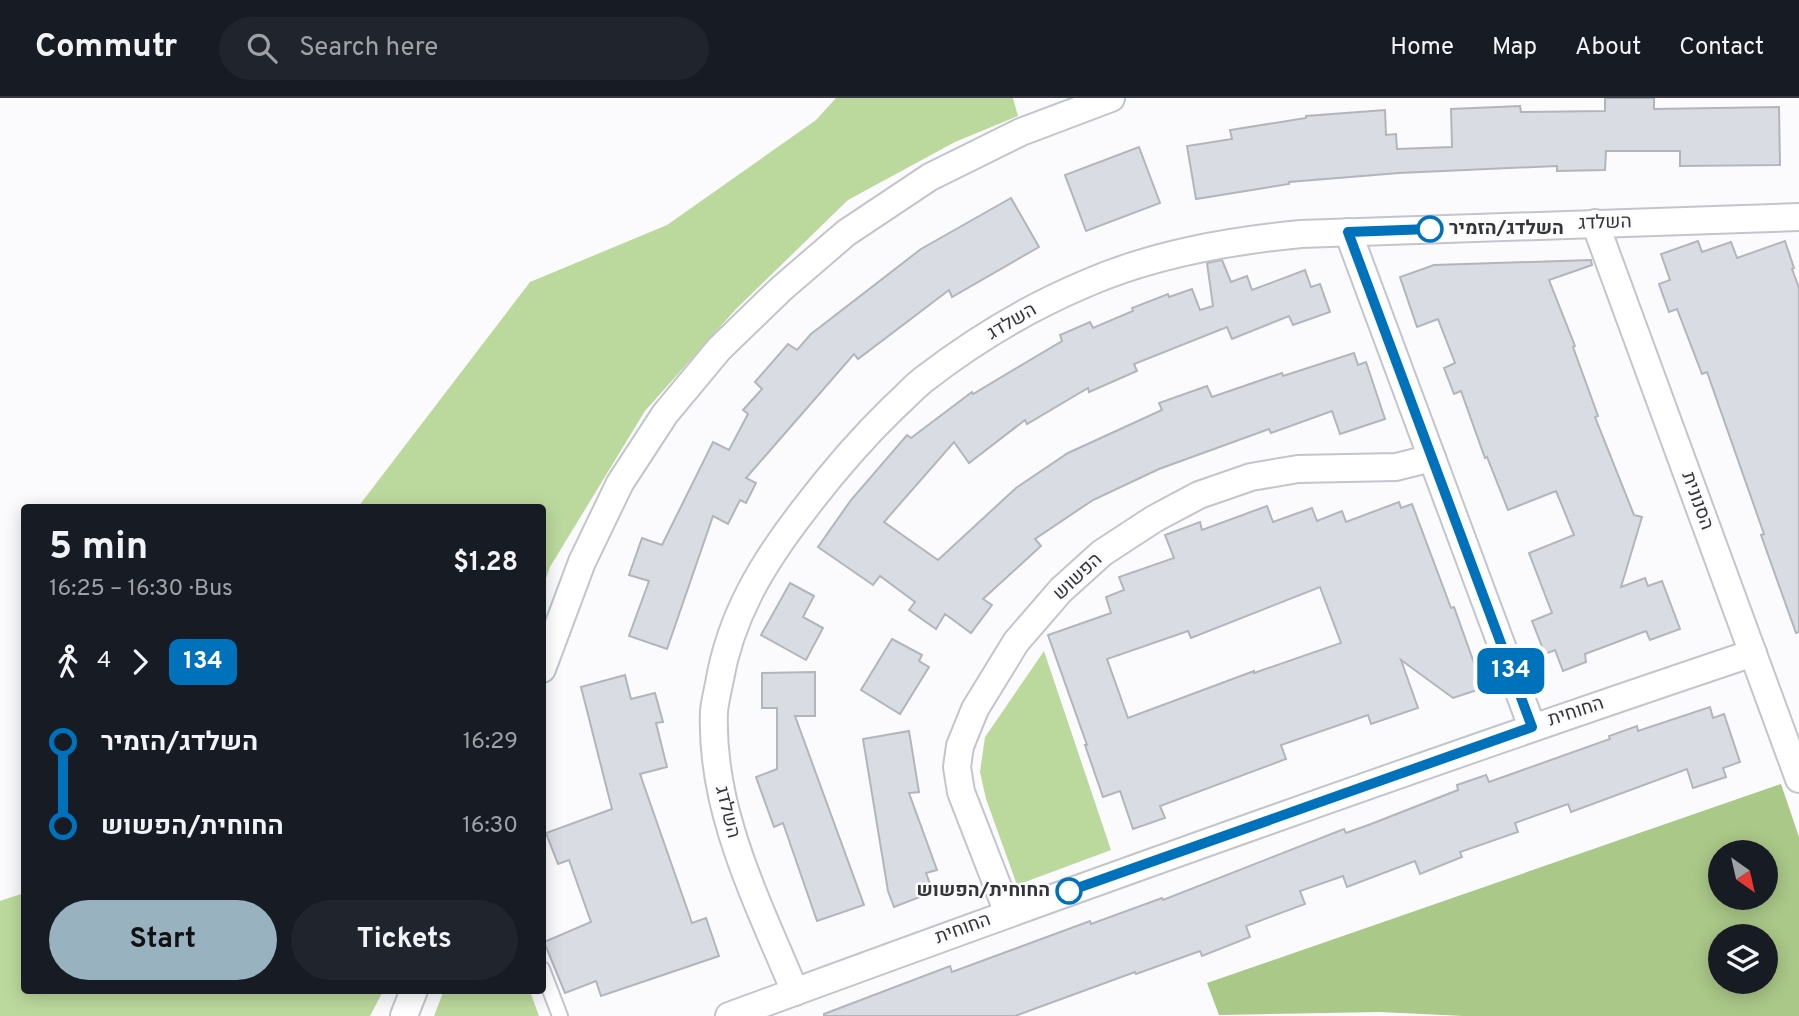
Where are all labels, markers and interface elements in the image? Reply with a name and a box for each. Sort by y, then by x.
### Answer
search box [219,17,709,80]
text: Commutr [35,27,177,69]
icon: search [243,29,281,67]
text: Search here [299,32,438,65]
text: Home [1390,33,1454,63]
text: Map [1492,33,1537,63]
text: About [1575,33,1641,63]
text: Contact [1679,33,1764,63]
street label: השלדג [1578,210,1632,236]
marker: השלדג/הזמיר [1417,216,1443,242]
place label: השלדג/הזמיר [1449,217,1564,241]
street label: השלדג [983,298,1041,346]
street label: הסנונית [1675,469,1719,533]
text: 5 min [49,524,148,573]
text: $1.28 [453,547,518,580]
street label: הפשוש [1048,548,1108,606]
text: 16:25 – 16:30 · Bus [49,575,233,604]
icon: walk [49,643,87,681]
icon: forward [121,643,159,681]
text: 4 [97,647,111,676]
text: 134 [183,647,223,677]
line badge: 134 [1471,648,1551,694]
text: 134 [1491,656,1531,686]
street label: החוחית [1545,692,1607,732]
text: השלדג/הזמיר [101,727,258,760]
text: 16:29 [463,728,518,757]
street label: השלדג [709,783,745,841]
text: החוחית/הפשוש [101,811,284,844]
text: 16:30 [462,812,518,841]
north arrow [1708,840,1778,910]
map controls [1708,840,1778,994]
marker: החוחית/הפשוש [1056,878,1082,904]
place label: החוחית/הפשוש [917,879,1050,903]
button: Start [49,900,277,980]
button: Tickets [291,900,518,980]
street label: החוחית [932,908,994,950]
button: layers [1708,924,1778,994]

